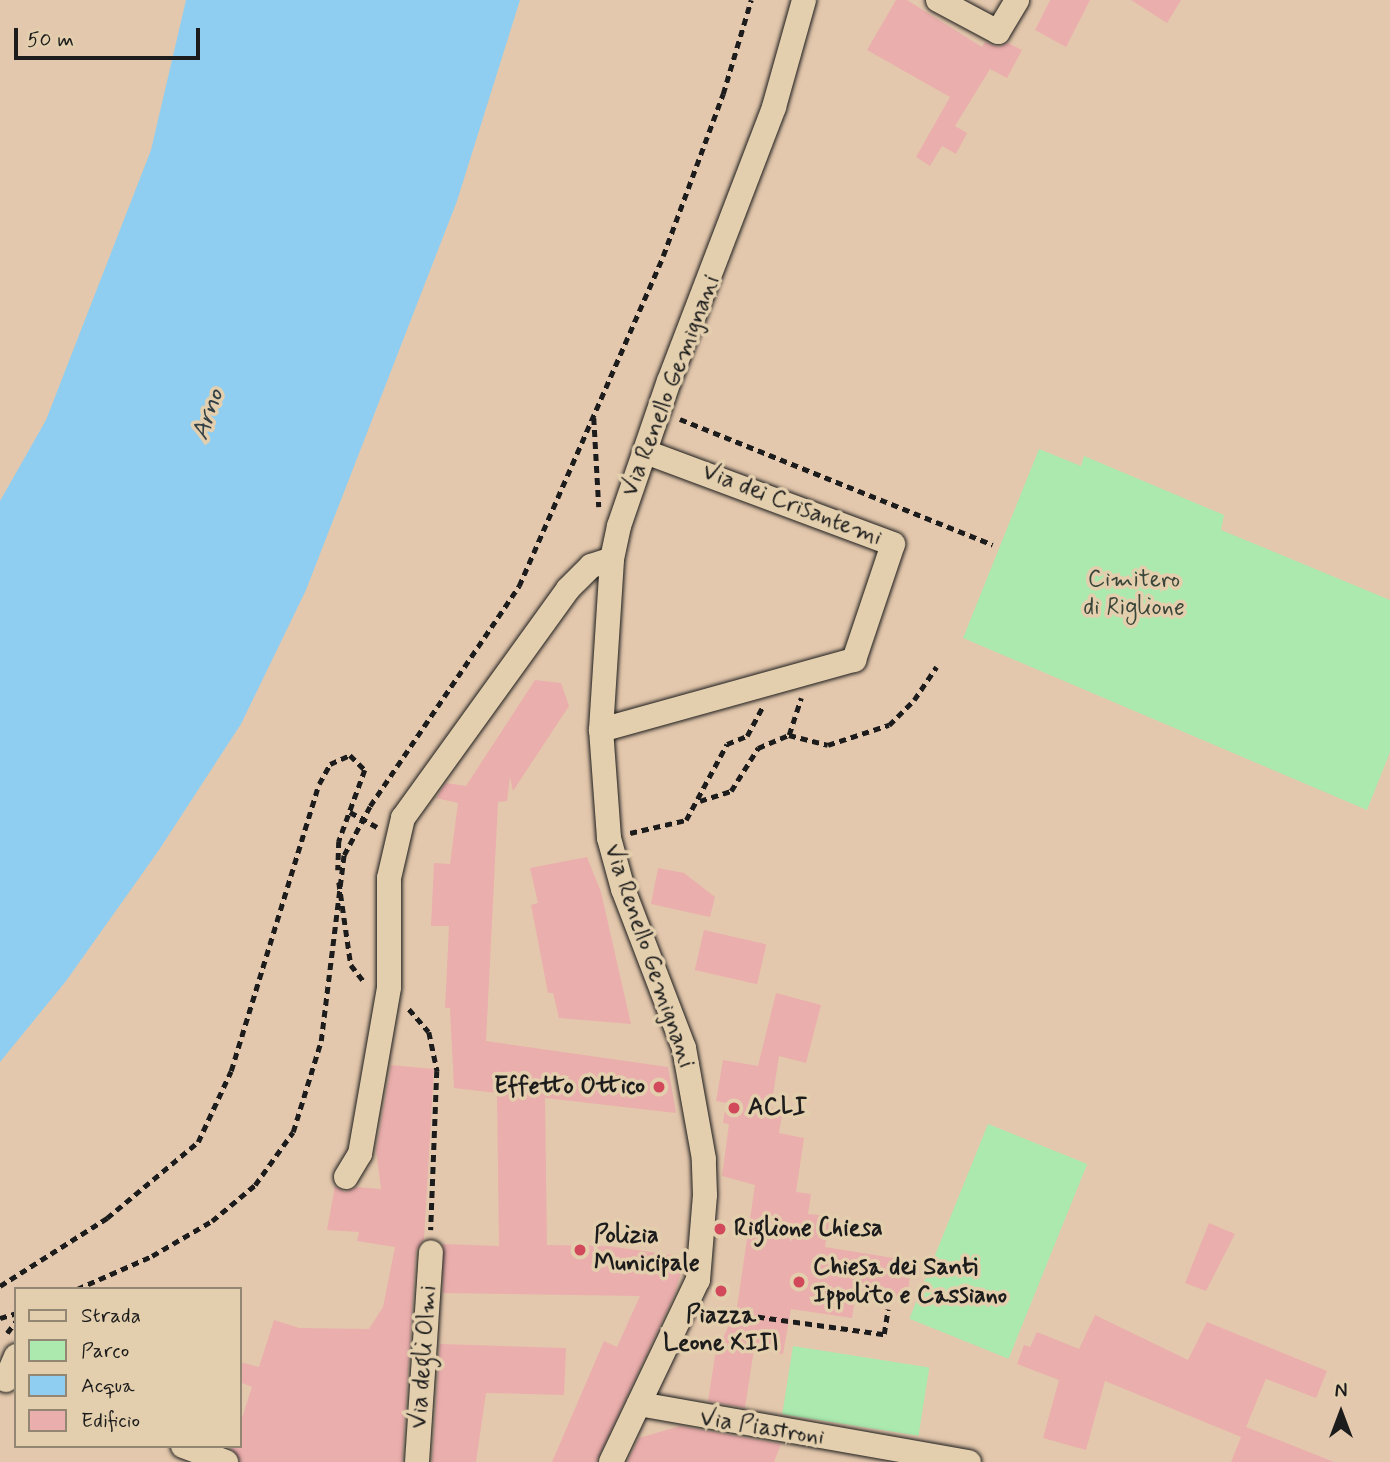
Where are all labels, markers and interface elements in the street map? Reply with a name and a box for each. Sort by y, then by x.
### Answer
scale bar [18,14,203,58]
text: 50 m [27,26,74,54]
street label: Via Renello Gemignani [616,274,726,498]
water label: Arno [186,385,232,445]
street label: Via dei Crisantemi [698,458,886,552]
park label: Cimitero di Riglione [1084,566,1184,622]
street label: Via Renello Gemignani [598,843,700,1069]
place label: Effetto Ottico [493,1073,645,1101]
marker: Effetto Ottico [651,1079,667,1095]
place label: ACLI [748,1094,807,1122]
marker: ACLI [726,1100,742,1116]
place label: Riglione Chiesa [734,1215,888,1243]
marker: Riglione Chiesa [712,1221,728,1237]
place label: Polizia Municipale [594,1222,700,1278]
marker: Polizia Municipale [572,1242,588,1258]
place label: Chiesa dei Santi Ippolito e Cassiano [813,1254,1010,1310]
marker: Chiesa dei Santi Ippolito e Cassiano [791,1274,807,1290]
marker: Piazza Leone XIII [713,1283,729,1299]
street label: Via degli Olmi [405,1284,443,1430]
legend [14,1287,242,1448]
text: Strada [81,1302,141,1330]
place label: Piazza Leone XIII [663,1302,779,1358]
text: Parco [81,1337,129,1365]
text: Acqua [81,1372,135,1400]
north arrow [1306,1378,1376,1448]
text: N [1335,1379,1347,1404]
street label: Via Piastroni [699,1404,825,1452]
text: Edificio [81,1407,140,1435]

